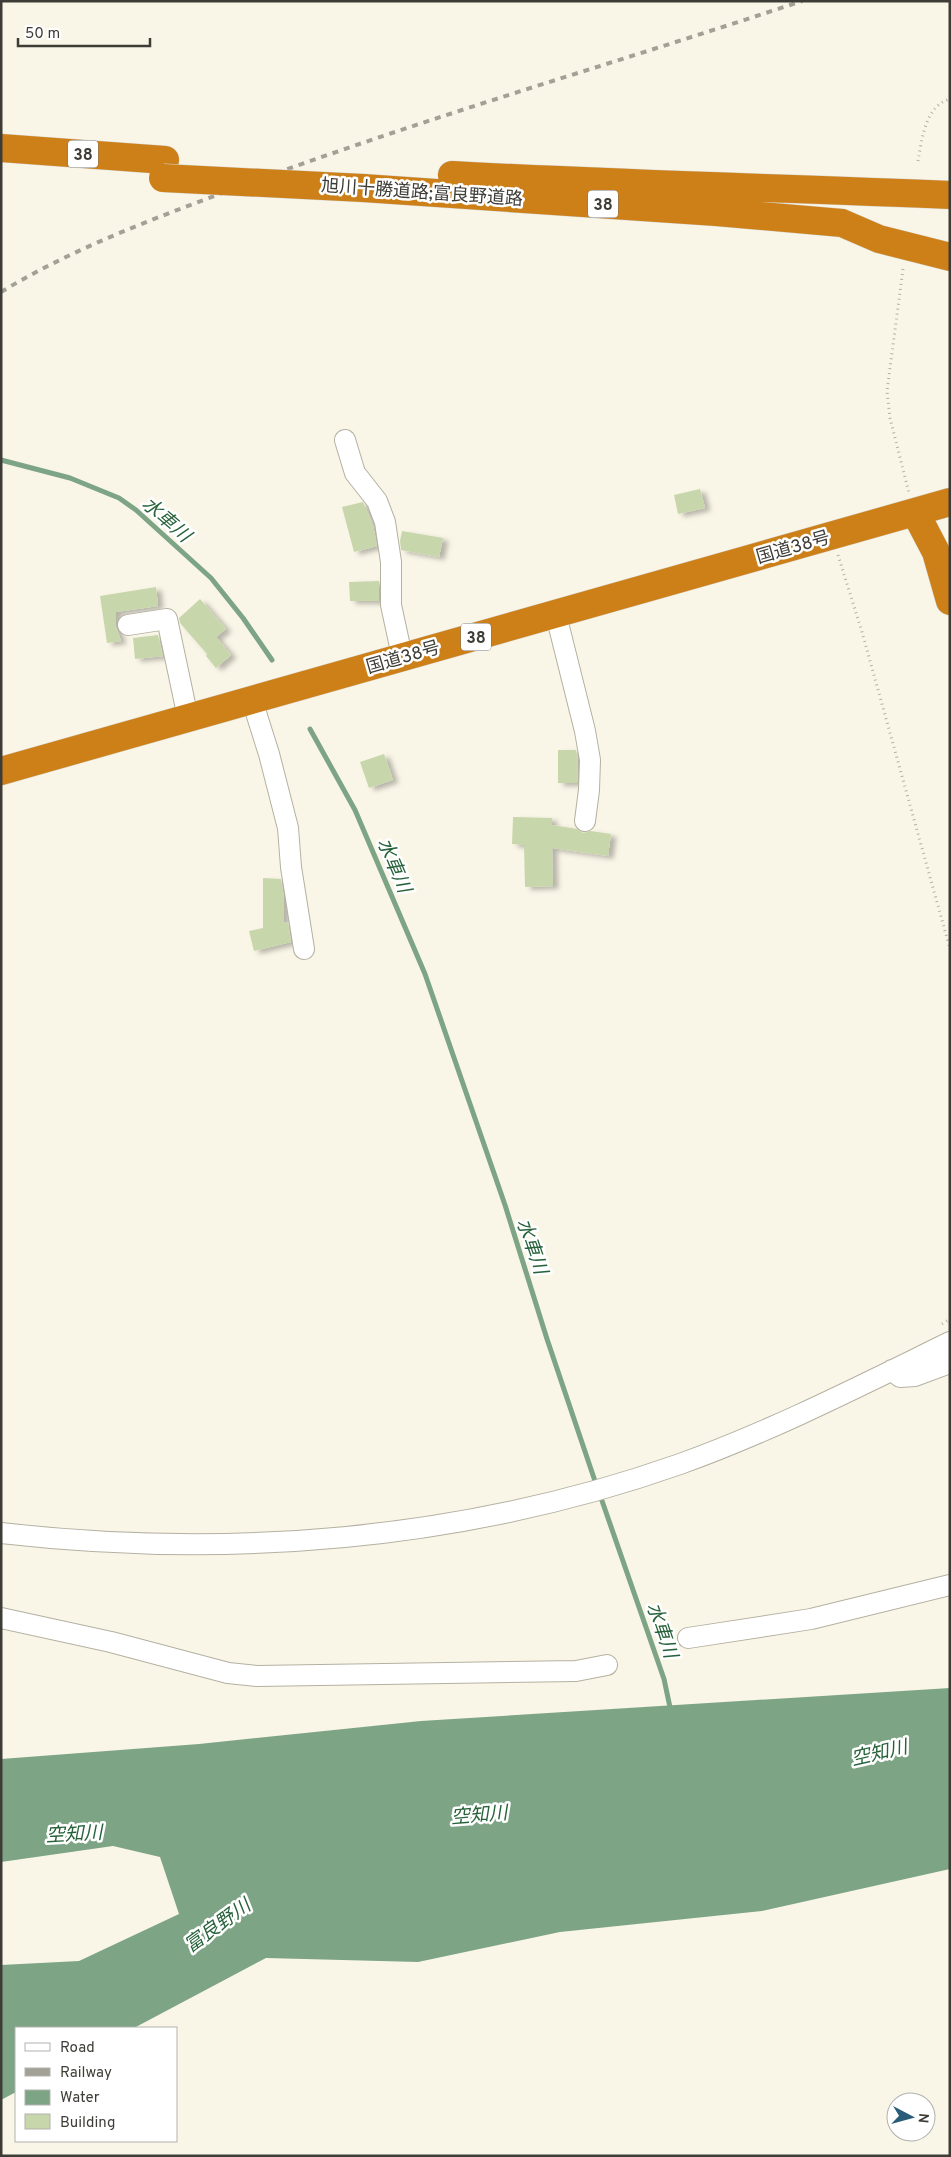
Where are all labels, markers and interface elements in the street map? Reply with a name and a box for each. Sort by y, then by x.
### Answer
scale bar [18,15,150,47]
text: 50 m [25,25,60,44]
road number: 38 [68,140,98,168]
street label: 旭川十勝道路;富良野道路 [320,175,523,212]
road number: 38 [588,190,618,218]
water label: 水車川 [136,493,197,550]
street label: 国道38号 [754,527,833,570]
road number: 38 [461,624,491,650]
street label: 国道38号 [364,637,443,680]
water label: 水車川 [371,835,416,899]
water label: 水車川 [510,1216,552,1279]
water label: 水車川 [640,1600,682,1663]
water label: 空知川 [849,1735,912,1772]
water label: 空知川 [450,1801,511,1830]
water label: 空知川 [45,1821,105,1848]
water label: 富良野川 [180,1893,258,1959]
legend [15,2027,178,2142]
text: Road [60,2039,95,2058]
text: Railway [60,2064,112,2083]
text: Water [60,2089,100,2108]
north arrow [886,2092,936,2142]
text: N [913,2112,931,2124]
text: Building [60,2114,115,2133]

